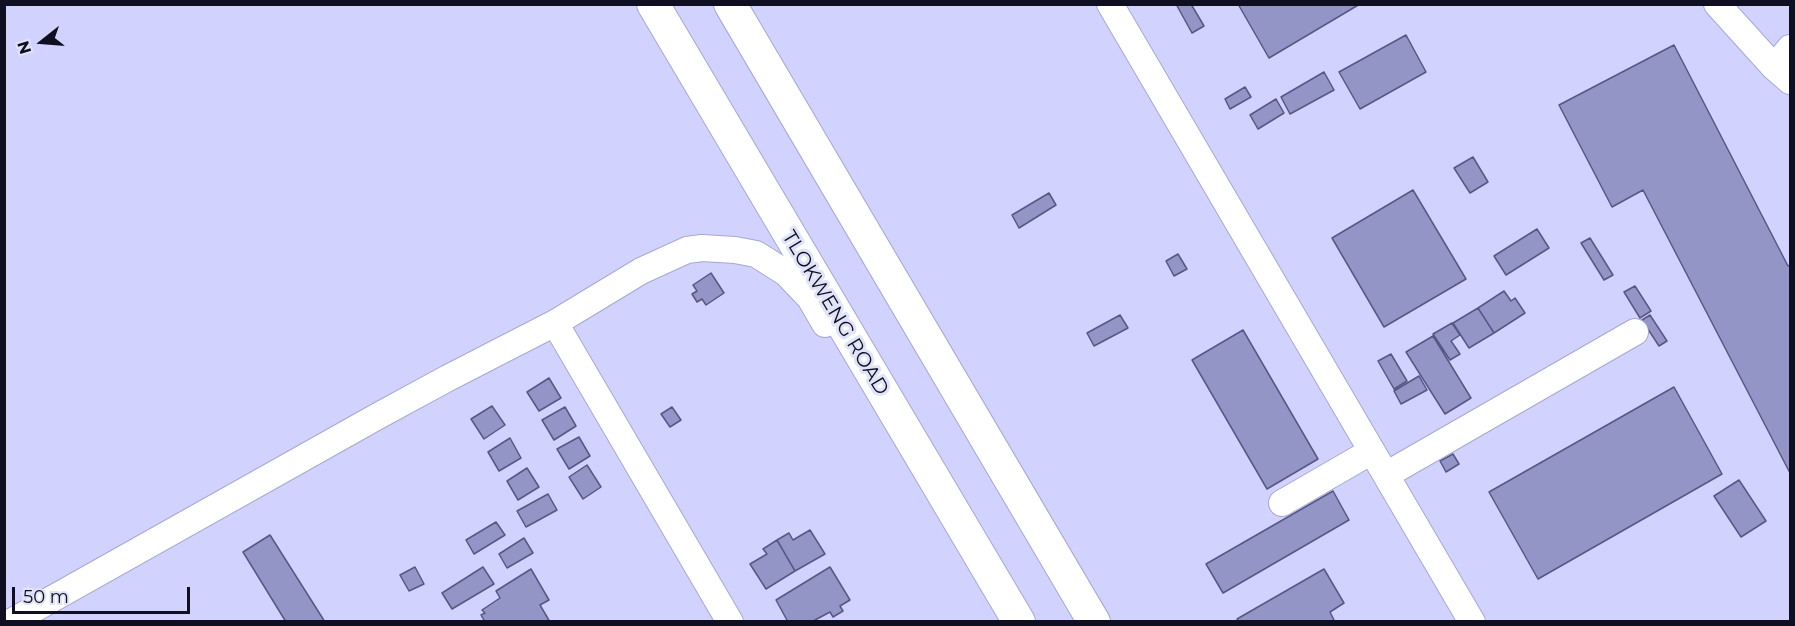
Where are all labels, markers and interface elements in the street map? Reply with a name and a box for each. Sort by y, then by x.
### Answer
north arrow [12,12,72,72]
text: N [13,38,35,56]
street label: TLOKWENG ROAD [776,227,894,399]
scale bar [15,575,194,613]
text: 50 m [23,586,69,608]

